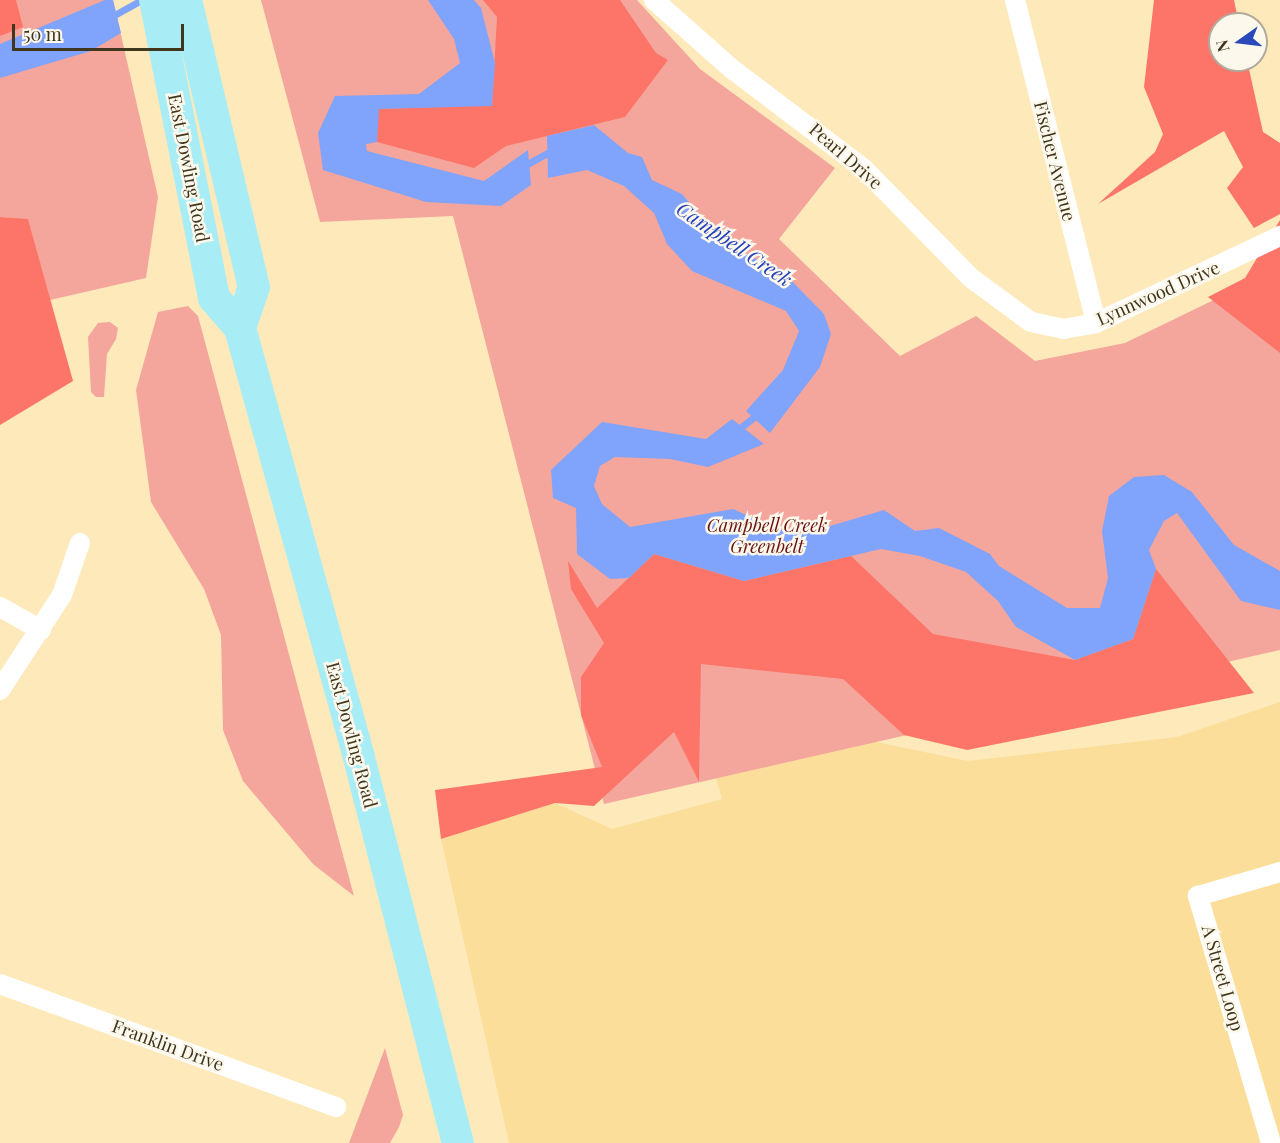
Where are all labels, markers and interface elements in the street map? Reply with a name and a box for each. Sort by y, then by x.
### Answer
scale bar [15,12,188,50]
north arrow [1208,12,1268,72]
text: 50 m [23,22,62,46]
text: N [1210,38,1234,54]
street label: East Dowling Road [164,92,214,244]
street label: Fischer Avenue [1030,98,1080,224]
street label: Pearl Drive [805,118,887,194]
water label: Campbell Creek [672,195,798,291]
street label: Lynnwood Drive [1093,256,1223,330]
park label: Campbell Creek Greenbelt [706,515,828,558]
street label: East Dowling Road [322,659,382,811]
street label: A Street Loop [1198,922,1248,1034]
street label: Franklin Drive [109,1015,227,1075]

